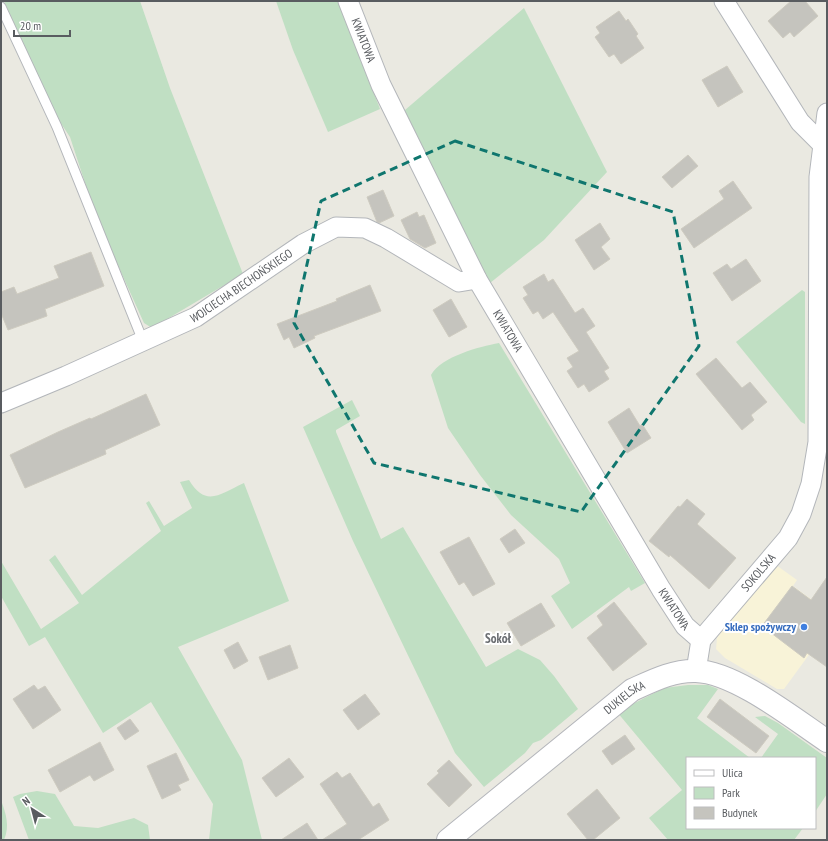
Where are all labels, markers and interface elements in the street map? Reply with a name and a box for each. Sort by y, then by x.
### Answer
scale bar [14,12,70,38]
street label: KWIATOWA [348,16,379,65]
text: 20 m [20,18,41,33]
street label: WOJCIECHA BIECHOŃSKIEGO [188,245,295,326]
street label: KWIATOWA [490,307,527,355]
street label: SOKOLSKA [738,550,779,594]
street label: KWIATOWA [655,585,693,633]
place label: Sklep spożywczy [725,619,796,634]
marker: Sklep spożywczy [799,622,809,632]
district label: Sokół [485,630,512,647]
street label: DUKIELSKA [600,677,647,717]
legend [686,757,816,829]
text: Ulica [722,765,743,780]
text: Park [722,785,740,800]
north arrow [12,789,52,829]
text: N [20,793,33,808]
text: Budynek [722,805,758,820]

